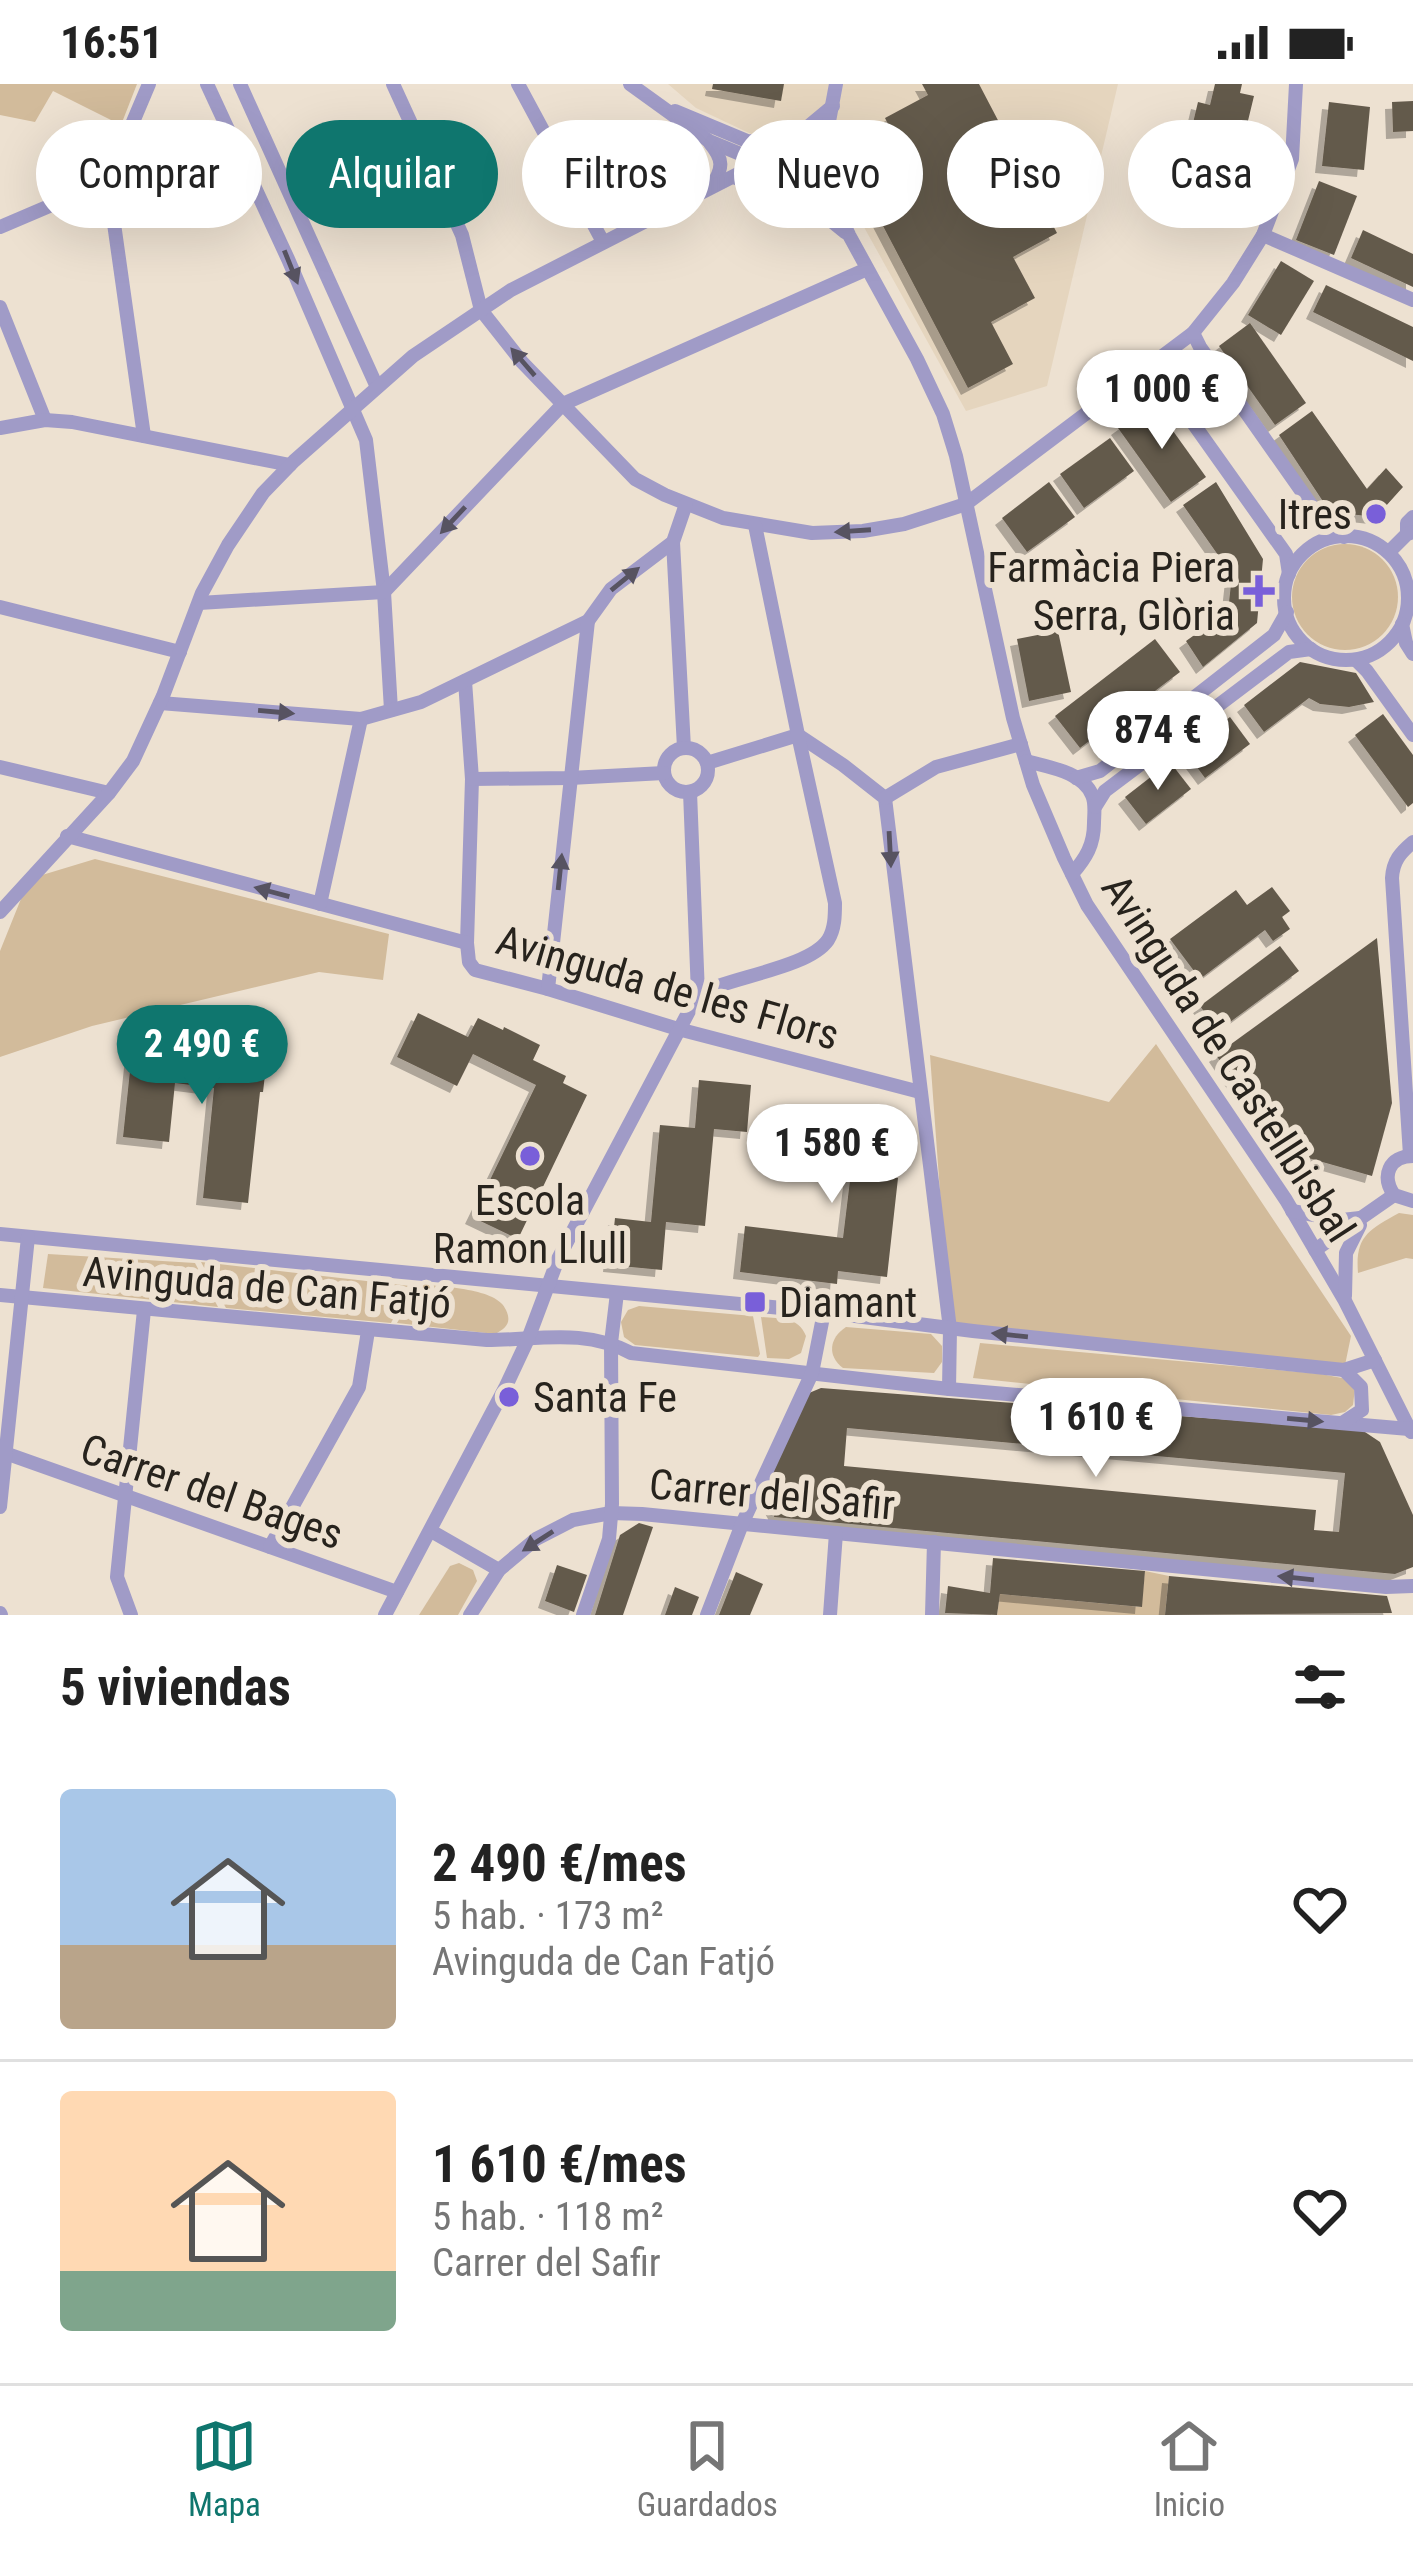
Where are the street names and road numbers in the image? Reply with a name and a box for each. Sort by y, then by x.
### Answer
street label: Avinguda de Castellbisbal [1092,866,1366,1251]
street label: Avinguda de les Flors [491,915,845,1060]
street label: Avinguda de Can Fatjó [81,1247,453,1328]
street label: Carrer del Bages [74,1424,349,1559]
street label: Carrer del Safir [647,1459,897,1530]

